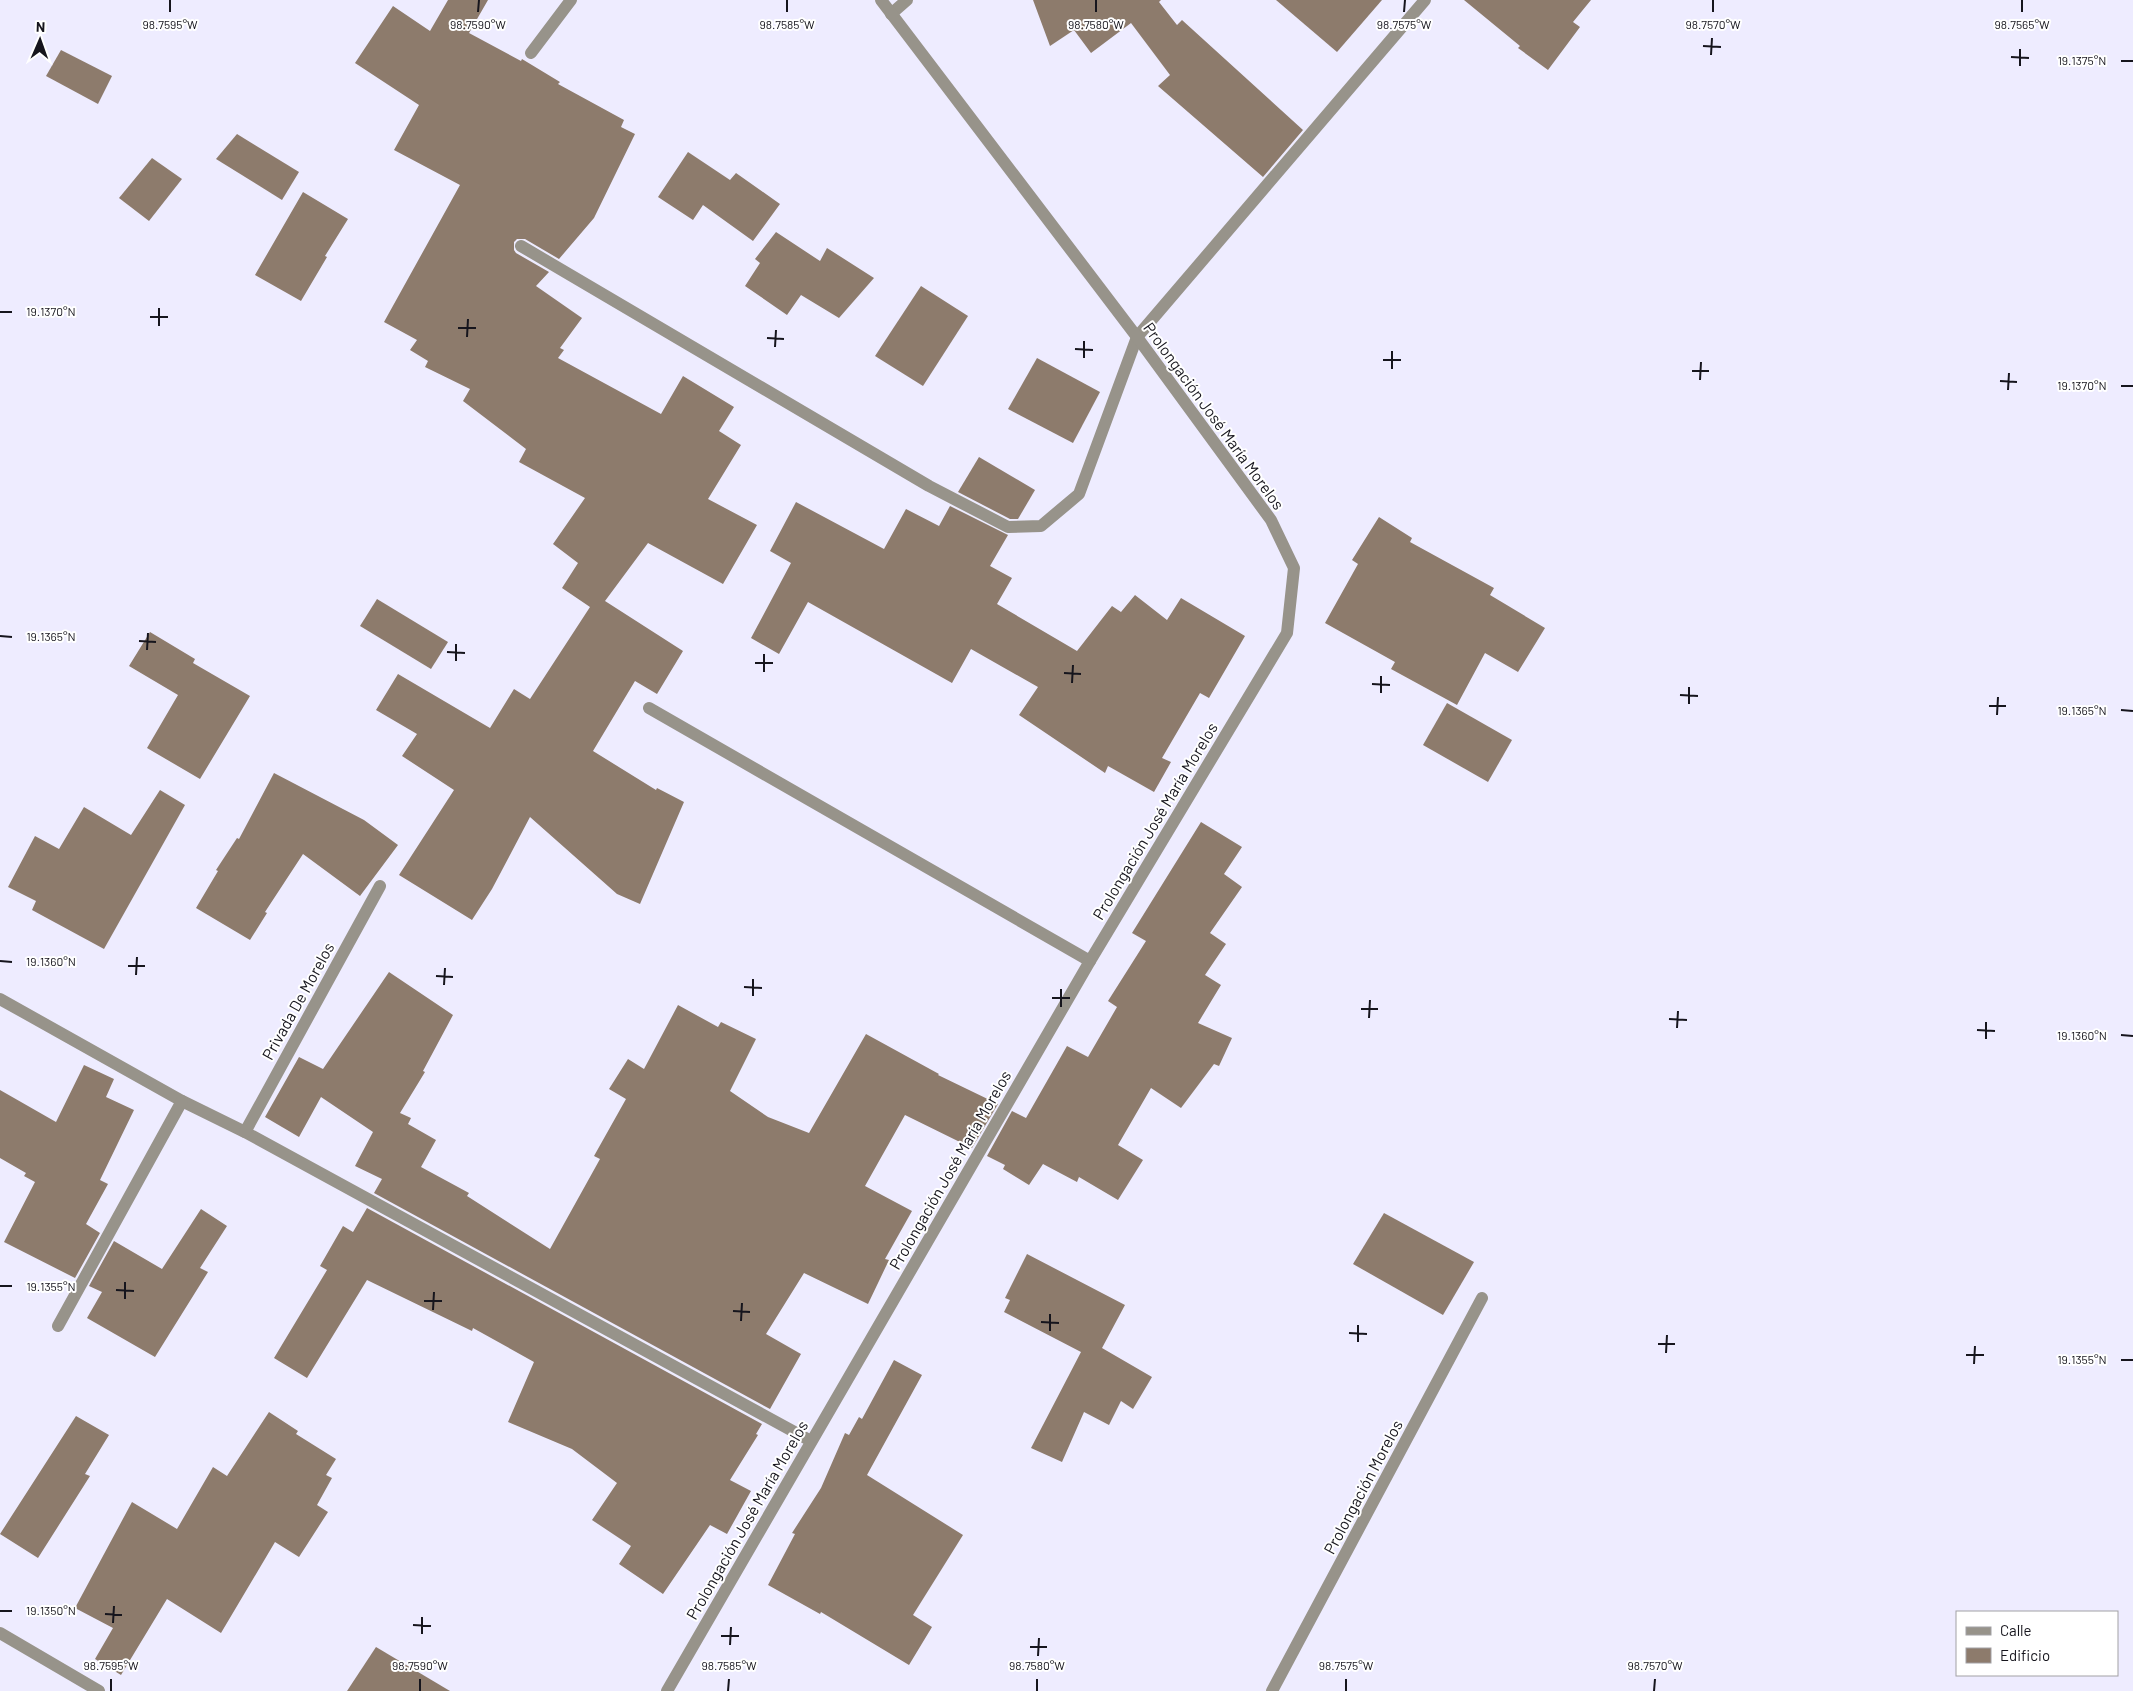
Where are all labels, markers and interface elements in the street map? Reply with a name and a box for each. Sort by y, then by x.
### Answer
north arrow [15,15,65,65]
text: 98.7595°W [142,17,198,31]
text: 98.7590°W [450,17,506,31]
text: 98.7585°W [759,17,815,31]
text: 98.7580°W [1068,17,1124,31]
text: 98.7575°W [1377,17,1432,31]
text: 98.7570°W [1685,17,1741,31]
text: 98.7565°W [1994,17,2050,31]
text: N [36,18,45,35]
text: 19.1375°N [2058,53,2106,67]
text: 19.1370°N [26,304,76,318]
street label: Prolongación José María Morelos [1140,318,1289,513]
text: 19.1370°N [2057,378,2107,392]
text: 19.1365°N [26,629,76,643]
text: 19.1365°N [2057,703,2107,717]
street label: Prolongación José María Morelos [1088,719,1221,923]
street label: Privada De Morelos [257,939,338,1063]
text: 19.1360°N [26,954,76,968]
text: 19.1360°N [2057,1028,2107,1042]
street label: Prolongación José María Morelos [885,1067,1014,1273]
text: 19.1355°N [26,1279,76,1293]
text: 19.1355°N [2057,1352,2107,1366]
street label: Prolongación José María Morelos [682,1417,811,1623]
street label: Prolongación Morelos [1319,1417,1406,1557]
text: 19.1350°N [26,1603,76,1617]
legend [1956,1611,2118,1676]
text: Calle [2000,1621,2032,1639]
text: Edificio [2000,1646,2050,1664]
text: 98.7595°W [83,1658,139,1672]
text: 98.7590°W [392,1658,448,1672]
text: 98.7585°W [701,1658,757,1672]
text: 98.7580°W [1009,1658,1065,1672]
text: 98.7575°W [1319,1658,1374,1672]
text: 98.7570°W [1627,1658,1683,1672]

